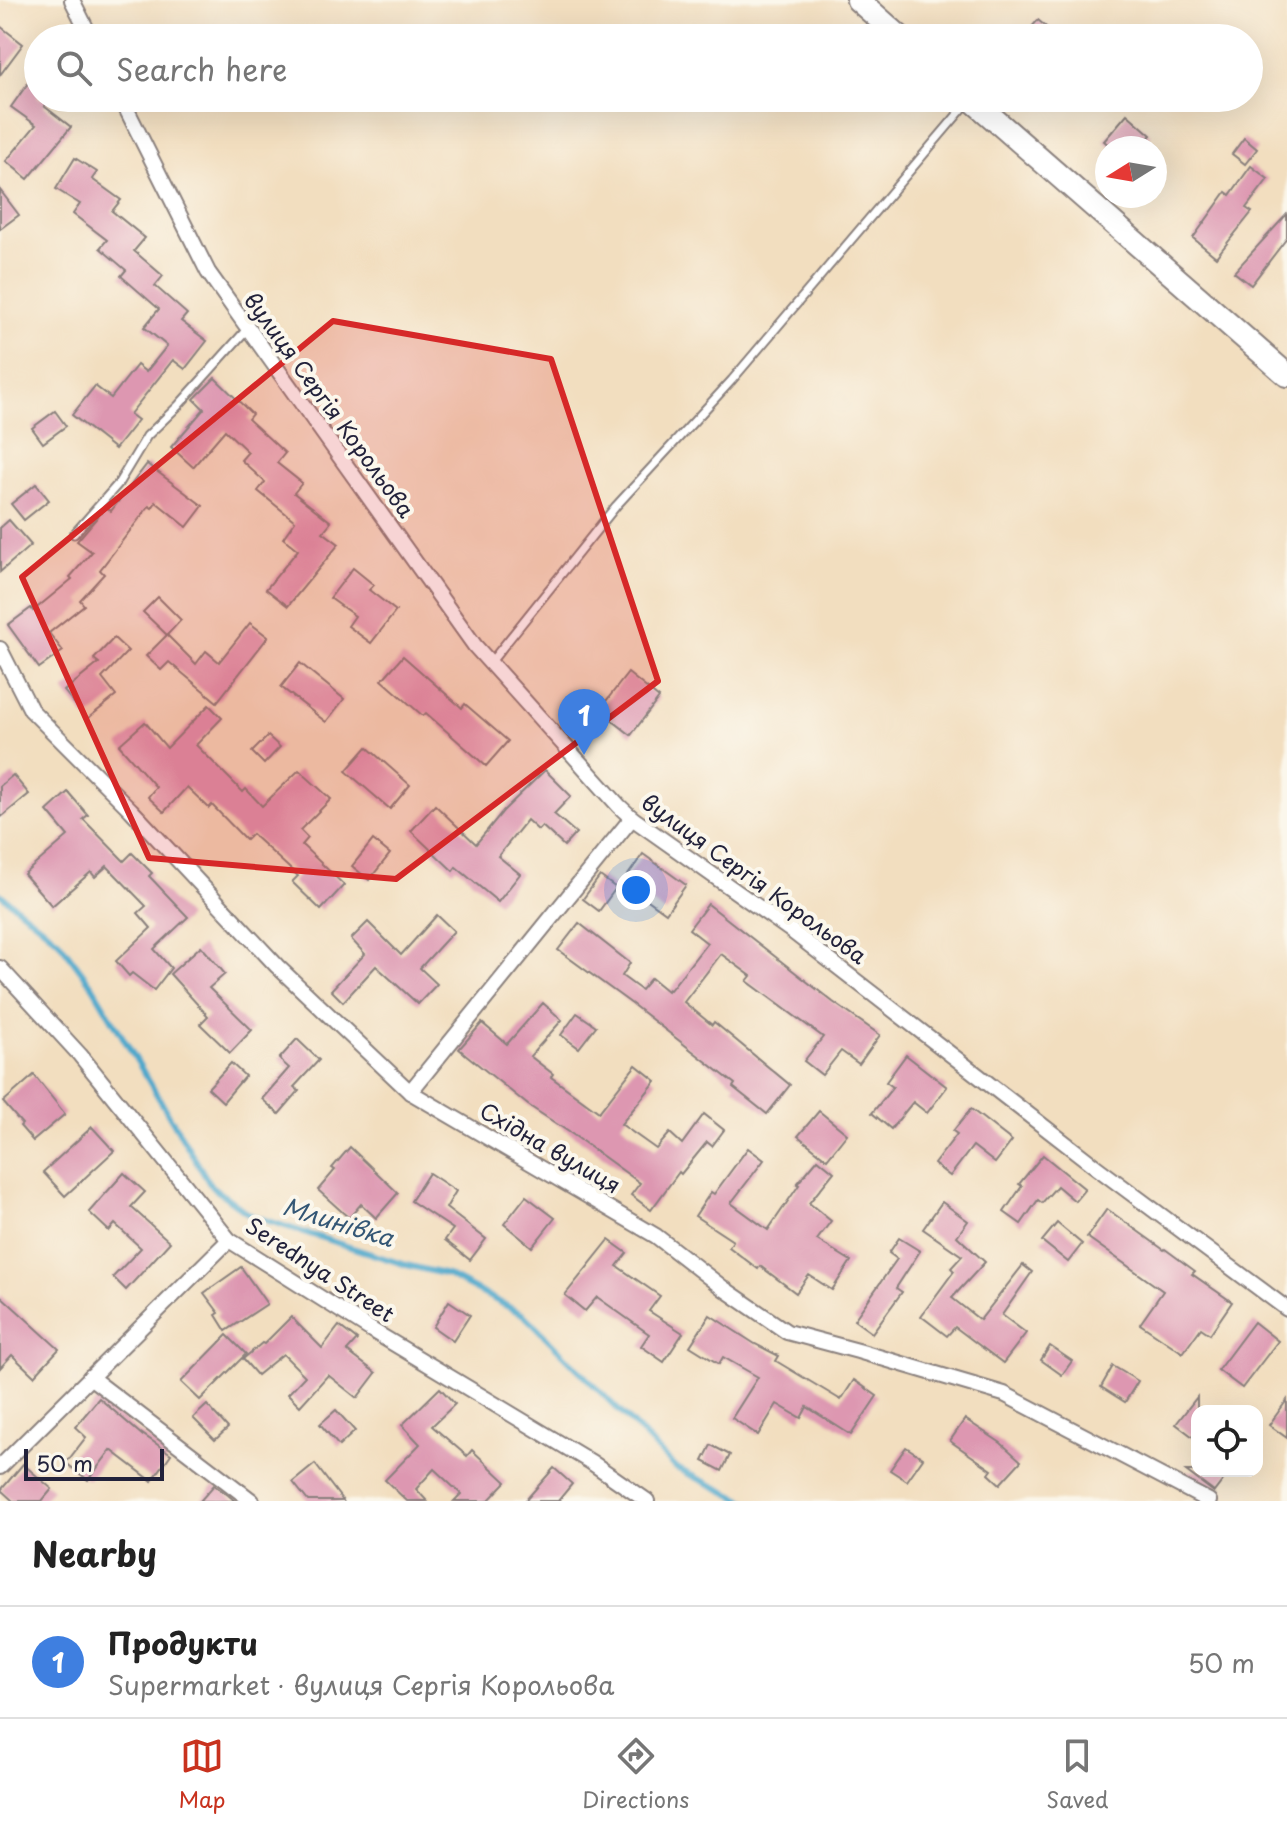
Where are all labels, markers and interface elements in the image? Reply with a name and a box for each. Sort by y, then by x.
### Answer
search box [24,24,1263,112]
icon: search [52,46,96,90]
text: Search here [116,46,288,91]
north arrow [1095,136,1167,208]
street label: вулиця Сергія Корольова [237,285,424,524]
pin: 1 [558,689,610,755]
street label: вулиця Сергія Корольова [635,785,875,971]
your location [616,870,656,910]
street label: Східна вулиця [474,1093,627,1200]
water label: Млинівка [279,1187,399,1255]
street label: Serednya Street [240,1208,402,1329]
map controls [1191,1405,1263,1477]
button: locate [1191,1405,1263,1477]
scale bar [24,1445,164,1481]
text: 50 m [36,1446,93,1479]
text: Nearby [32,1527,157,1579]
text: Продукти [108,1620,258,1665]
text: 1 [52,1643,64,1682]
text: 50 m [1188,1643,1255,1682]
text: Supermarket · вулиця Сергія Корольова [108,1665,614,1704]
tab: Map [178,1734,225,1815]
tab: Directions [582,1734,689,1815]
tab: Saved [1046,1734,1109,1815]

